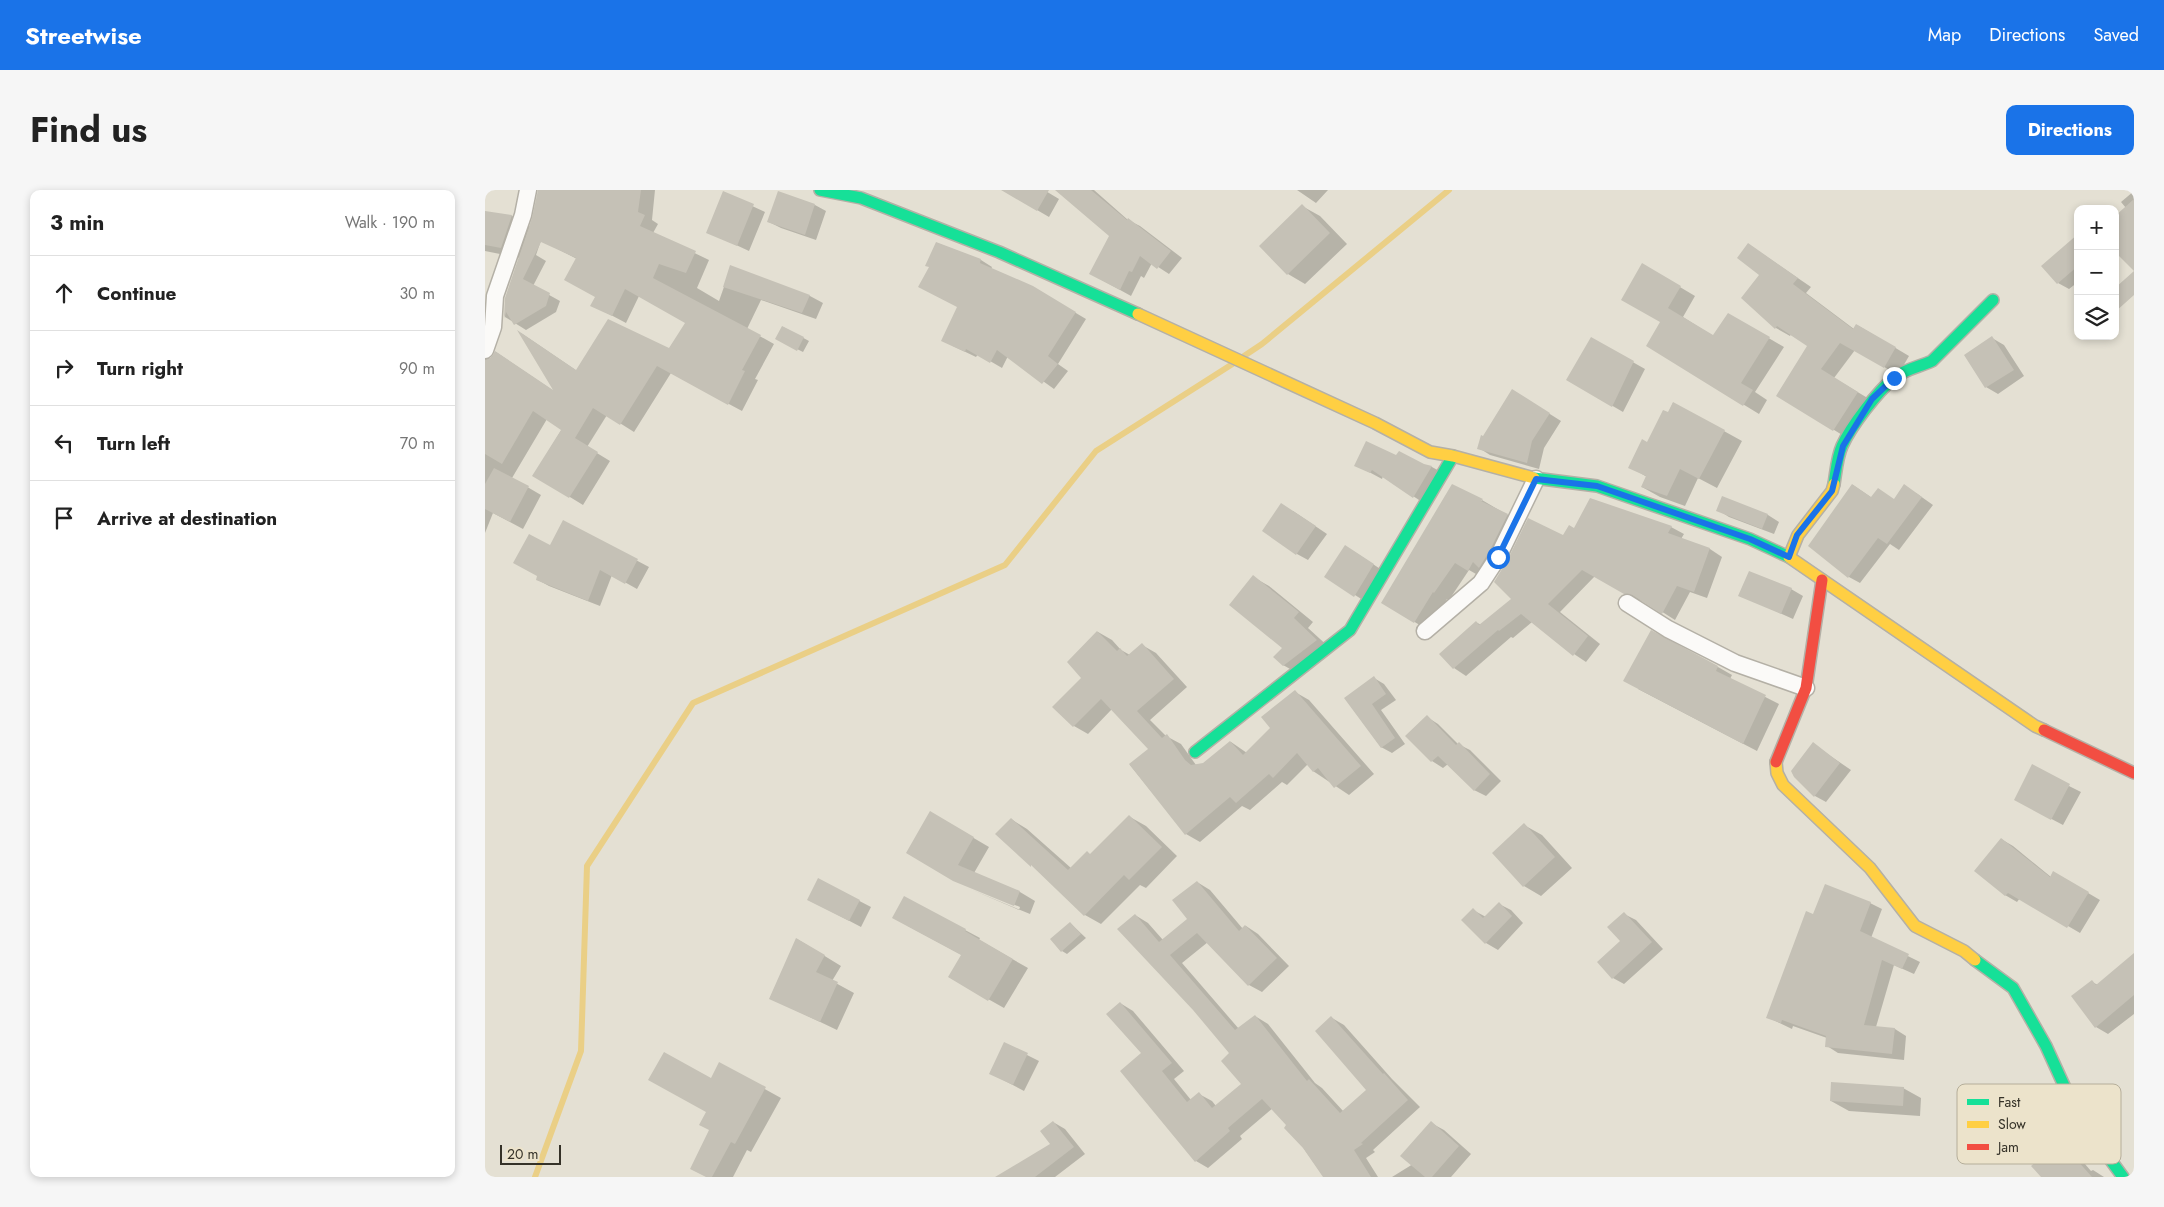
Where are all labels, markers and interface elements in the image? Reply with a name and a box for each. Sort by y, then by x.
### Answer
text: Streetwise [25,18,142,53]
text: Map [1928,22,1961,48]
text: Directions [1989,22,2065,48]
text: Saved [2093,22,2139,48]
text: Find us [30,105,147,155]
button: Directions [2006,105,2134,155]
map controls [2074,205,2119,340]
button: + [2074,205,2119,250]
text: 3 min [50,208,104,238]
text: Walk · 190 m [345,211,435,234]
button: − [2074,250,2119,295]
icon: ahead [50,279,78,307]
text: Continue [97,280,176,307]
text: 30 m [399,282,435,305]
button: layers [2074,295,2119,340]
icon: right [50,354,78,382]
text: Turn right [97,355,183,382]
text: 90 m [399,357,435,380]
route end [1883,367,1906,390]
icon: left [50,429,78,457]
text: Turn left [97,430,170,457]
text: 70 m [400,432,435,455]
icon: arrive [50,504,78,532]
text: Arrive at destination [97,505,277,532]
route start [1487,546,1510,569]
legend [1957,1084,2121,1164]
text: Fast [1998,1092,2021,1112]
text: Slow [1998,1114,2026,1134]
text: Jam [1996,1137,2019,1157]
scale bar [500,1142,561,1165]
text: 20 m [507,1144,539,1164]

